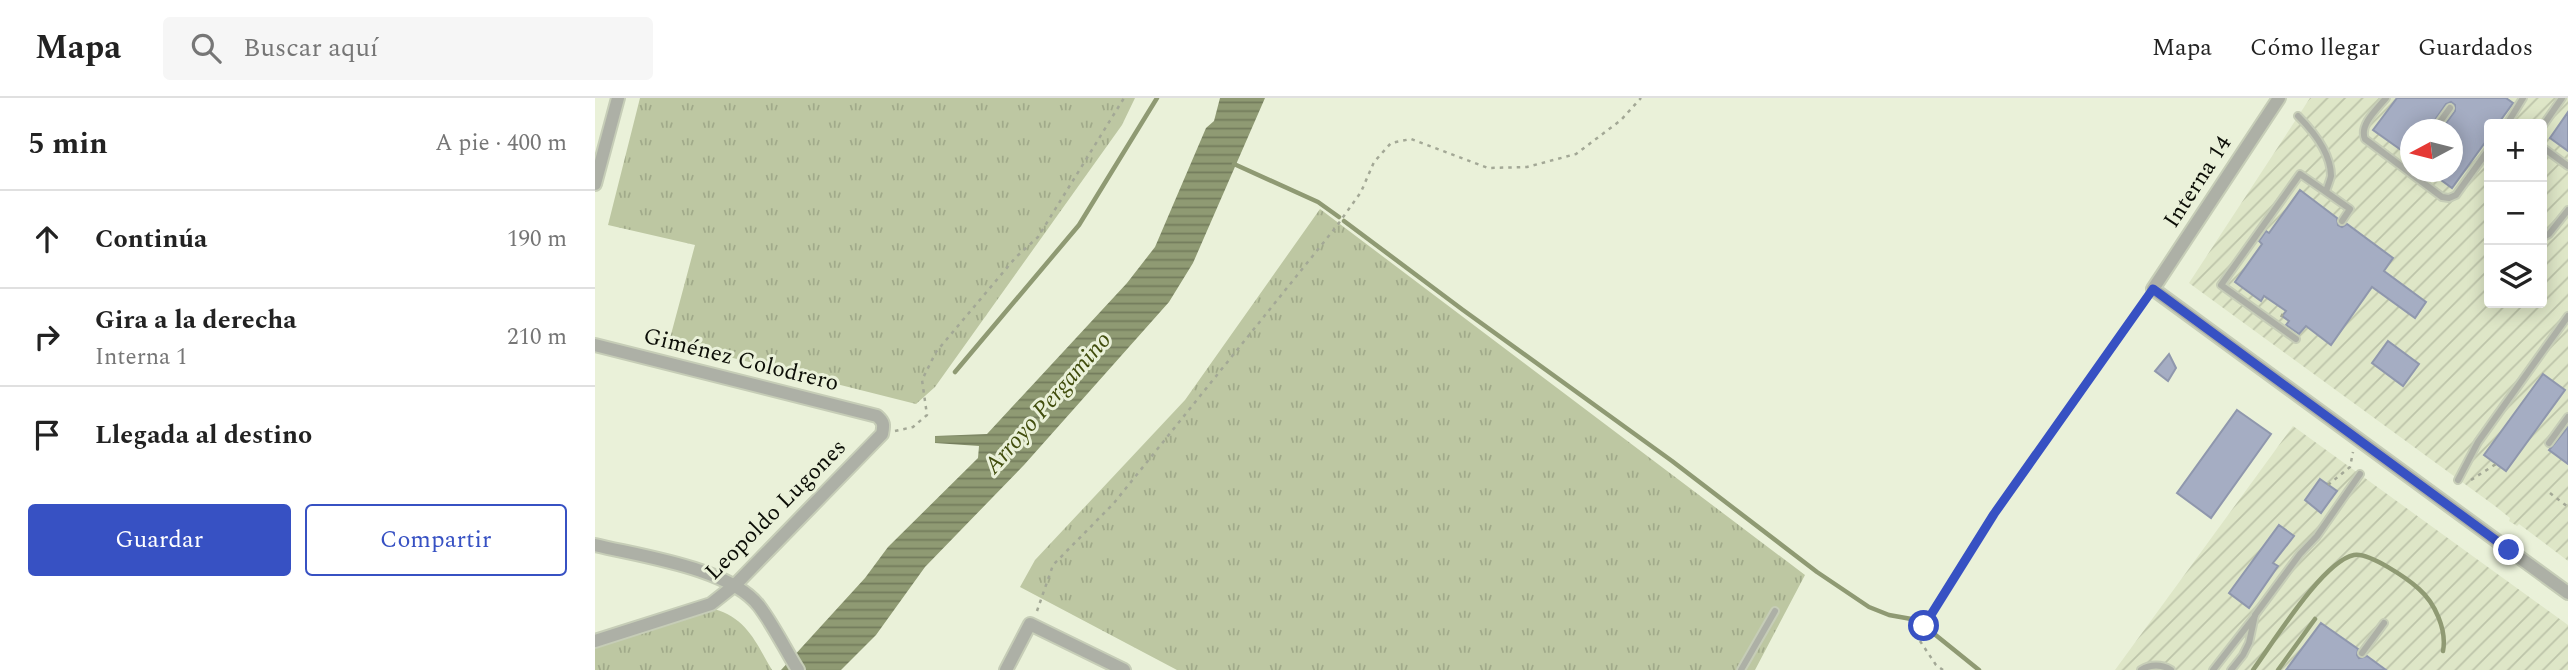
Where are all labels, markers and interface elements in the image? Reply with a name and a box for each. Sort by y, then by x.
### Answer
search box [163,17,653,80]
text: Mapa [35,23,121,73]
text: Buscar aquí [243,28,378,68]
icon: search [187,29,225,67]
text: Mapa [2152,30,2212,66]
text: Cómo llegar [2250,30,2380,66]
text: Guardados [2418,30,2533,66]
north arrow [2400,119,2463,182]
map controls [2484,119,2547,308]
button: + [2484,119,2547,182]
text: 5 min [28,121,108,167]
text: A pie · 400 m [435,126,567,161]
street label: Interna 14 [2155,128,2241,235]
button: − [2484,182,2547,245]
text: Continúa [95,219,207,259]
icon: ahead [28,220,66,258]
text: 190 m [507,222,567,257]
button: layers [2484,245,2547,308]
text: Gira a la derecha [95,300,297,340]
icon: right [28,318,66,356]
street label: Giménez Colodrero [640,319,842,401]
text: 210 m [507,320,567,355]
water label: Arroyo Pergamino [975,324,1120,483]
text: Interna 1 [95,340,188,375]
text: Llegada al destino [95,415,312,455]
icon: arrive [28,416,66,454]
street label: Leopoldo Lugones [697,431,855,589]
button: Guardar [28,504,291,576]
button: Compartir [305,504,567,576]
route end [2493,534,2524,565]
route start [1908,610,1939,641]

